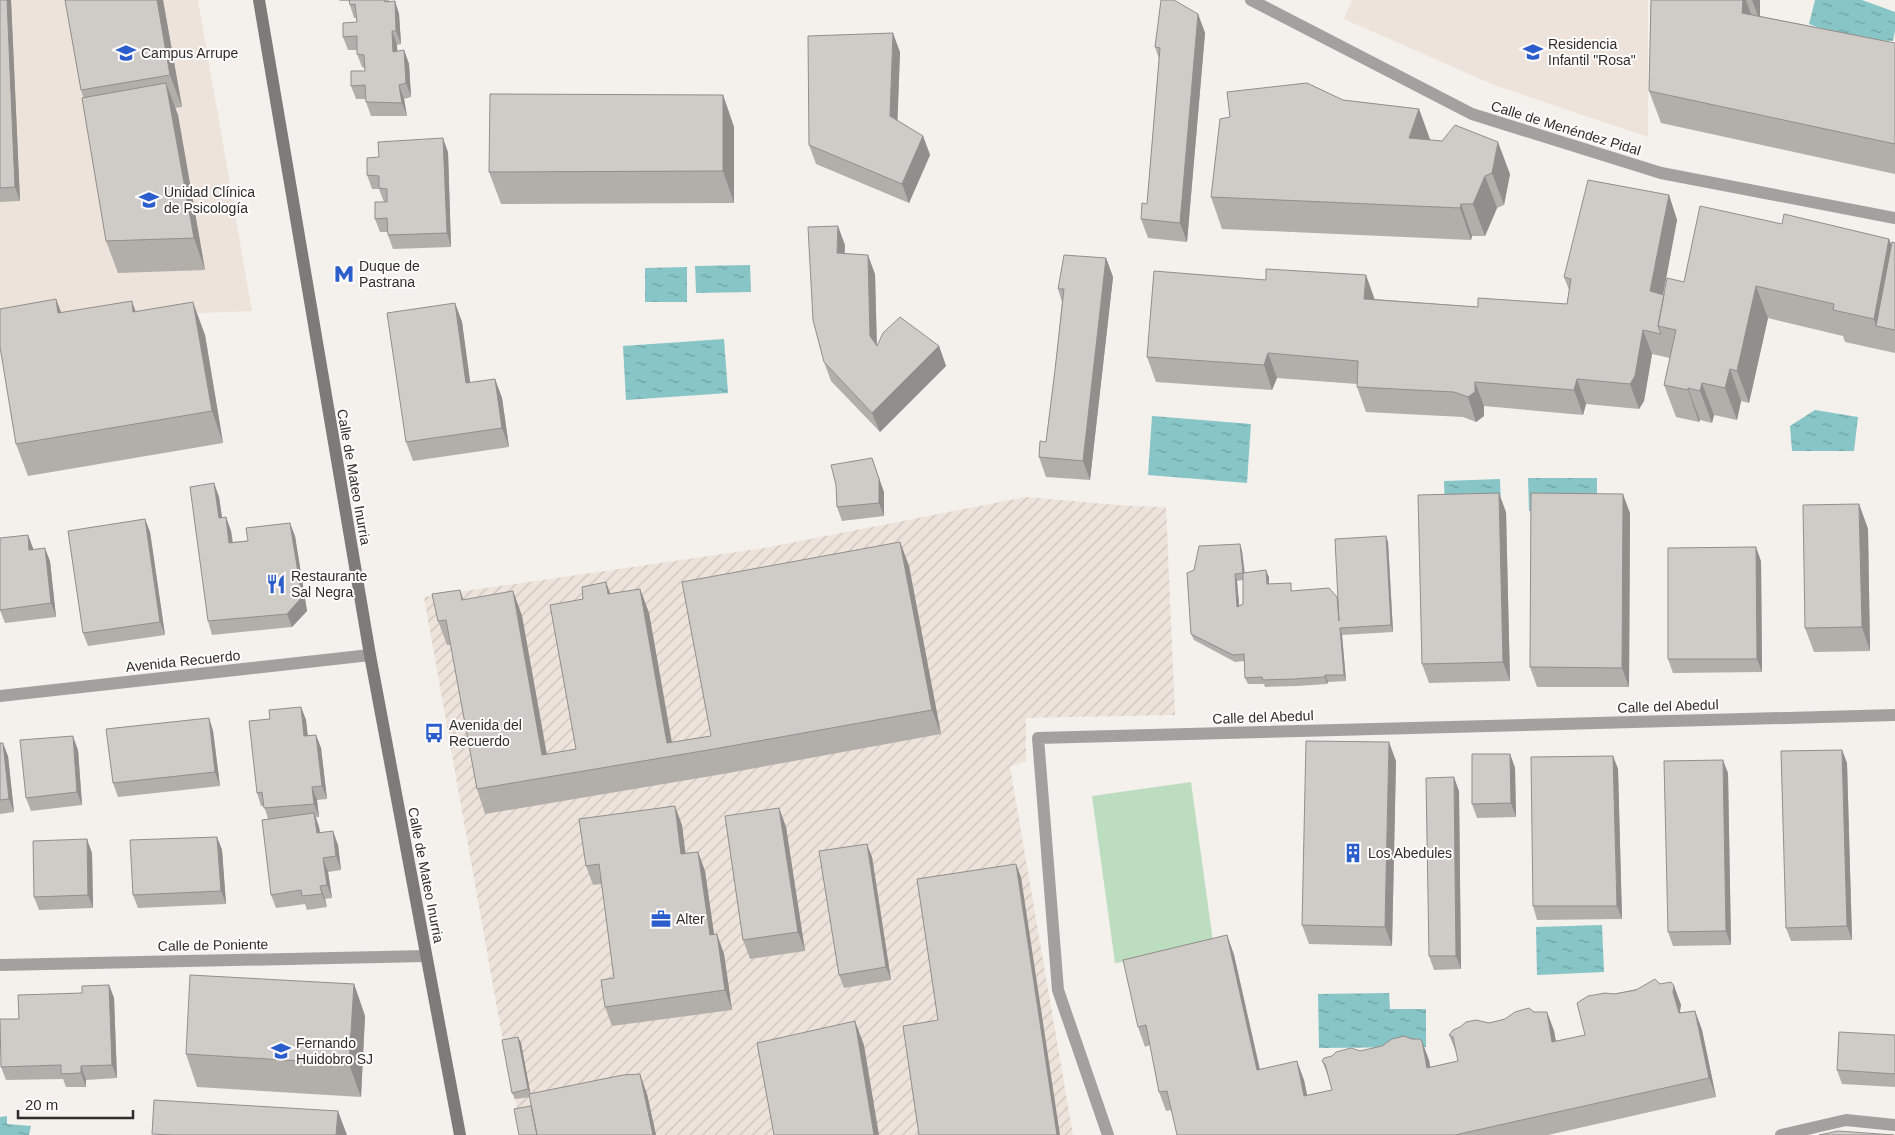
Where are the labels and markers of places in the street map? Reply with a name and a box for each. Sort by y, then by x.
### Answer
place label: Residencia Infantil "Rosa" [1548,36,1636,68]
school or university icon: Residencia Infantil "Rosa" [1522,41,1544,63]
school or university icon: Campus Arrupe [115,42,137,64]
place label: Campus Arrupe [141,45,238,61]
place label: Unidad Clínica de Psicología [164,184,255,216]
school or university icon: Unidad Clínica de Psicología [138,189,160,211]
place label: Duque de Pastrana [359,258,420,290]
metro station icon: Duque de Pastrana [333,263,355,285]
place label: Restaurante Sal Negra [291,568,367,600]
restaurant icon: Restaurante Sal Negra [265,573,287,595]
place label: Avenida del Recuerdo [449,717,522,749]
bus stop icon: Avenida del Recuerdo [423,722,445,744]
building icon: Los Abedules [1342,842,1364,864]
place label: Los Abedules [1368,845,1452,861]
office icon: Alter [650,908,672,930]
place label: Alter [676,911,705,927]
place label: Fernando Huidobro SJ [296,1035,373,1067]
school or university icon: Fernando Huidobro SJ [270,1040,292,1062]

